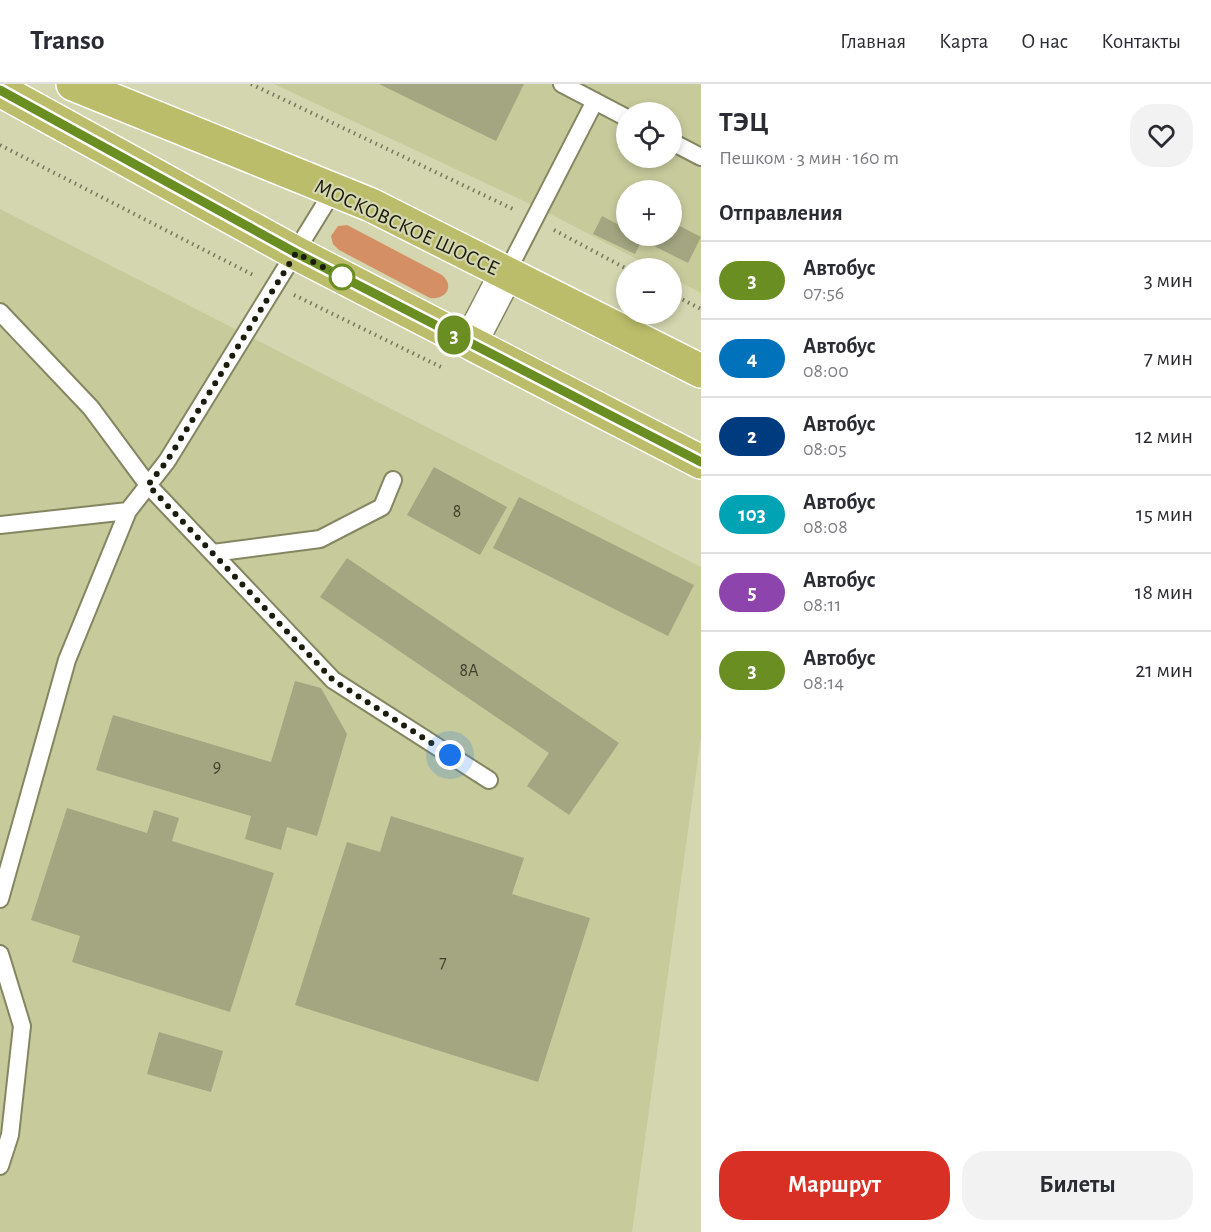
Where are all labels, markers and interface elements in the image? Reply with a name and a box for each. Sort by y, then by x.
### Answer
text: Transo [30,27,105,55]
text: Главная [840,31,906,52]
text: Карта [939,31,988,52]
text: О нас [1021,31,1068,52]
text: Контакты [1101,31,1181,52]
map controls [616,102,682,324]
button: locate [616,102,682,168]
button: heart [1130,104,1193,167]
text: ТЭЦ [719,109,769,137]
text: Пешком · 3 мин · 160 m [719,148,899,168]
street label: МОСКОВСКОЕ ШОССЕ [311,175,502,279]
button: + [616,180,682,246]
text: Отправления [719,202,843,224]
text: Автобус [803,257,876,279]
button: − [616,258,682,324]
unlabelled marker [329,264,355,290]
text: 3 мин [1144,269,1193,291]
text: 3 [747,270,757,291]
text: 07:56 [803,283,844,303]
line badge: 3 [434,316,474,354]
text: 3 [449,325,459,346]
text: Автобус [803,335,876,357]
text: 7 мин [1144,347,1193,369]
text: 4 [747,348,757,369]
text: 08:00 [803,361,849,381]
text: Автобус [803,413,876,435]
text: 12 мин [1135,425,1193,447]
text: 2 [747,426,757,447]
text: 08:05 [803,439,847,459]
text: Автобус [803,491,876,513]
house number: 8 [453,503,461,521]
text: 15 мин [1136,503,1193,525]
text: 103 [738,504,766,525]
text: 08:08 [803,517,848,537]
text: Автобус [803,569,876,591]
text: 18 мин [1135,581,1193,603]
text: 5 [747,582,757,603]
text: 08:11 [803,595,841,615]
text: Автобус [803,647,876,669]
text: 21 мин [1135,659,1193,681]
text: 3 [747,660,757,681]
house number: 8А [459,662,479,680]
text: 08:14 [803,673,844,693]
your location [435,740,465,770]
house number: 9 [213,758,221,776]
house number: 7 [439,954,447,972]
button: Маршрут [719,1151,950,1220]
button: Билеты [962,1151,1193,1220]

